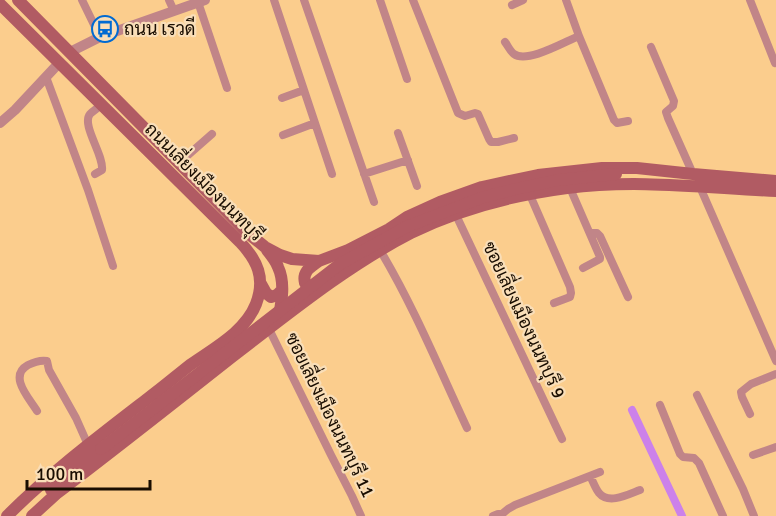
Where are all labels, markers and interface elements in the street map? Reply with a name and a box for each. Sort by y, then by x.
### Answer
bus stop icon: ถนน เรวดี [90,14,120,44]
place label: ถนน เรวดี [124,16,196,40]
street label: ถนนเลี่ยงเมืองนนทบุรี [140,115,271,247]
street label: ซอยเลี่ยงเมืองนนทบุรี 9 [477,236,575,402]
street label: ซอยเลี่ยงเมืองนนทบุรี 11 [280,327,384,501]
scale bar [27,453,150,491]
text: 100 m [36,463,83,485]

